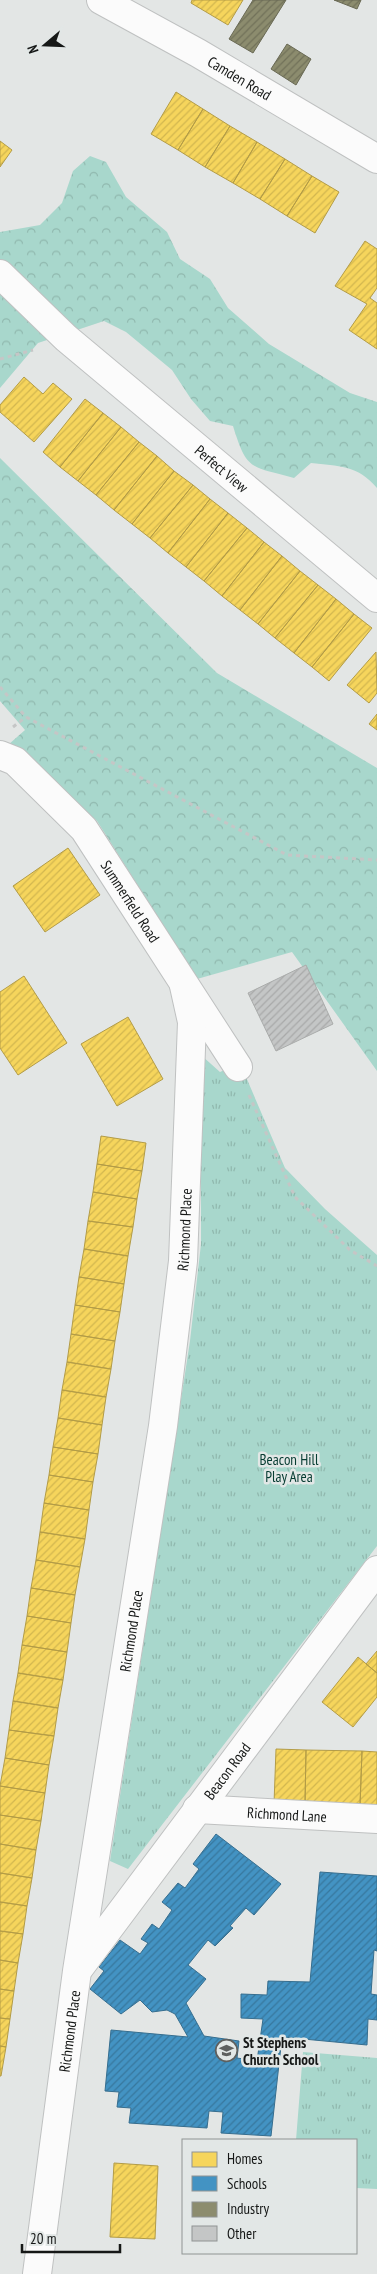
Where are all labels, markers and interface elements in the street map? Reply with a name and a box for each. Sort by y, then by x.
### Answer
north arrow [20,20,70,70]
text: N [23,43,42,56]
street label: Camden Road [204,52,275,104]
street label: Perfect View [191,440,253,496]
street label: Summerfield Road [97,856,164,946]
street label: Richmond Place [172,1188,195,1272]
park label: Beacon Hill Play Area [260,1450,319,1486]
street label: Richmond Place [115,1589,146,1673]
street label: Beacon Road [199,1739,254,1803]
street label: Richmond Lane [247,1802,327,1826]
street label: Richmond Place [54,1989,84,2073]
place label: St Stephens Church School [243,2033,319,2069]
school or university icon: St Stephens Church School [215,2039,239,2063]
legend [182,2139,357,2254]
text: Homes [227,2149,263,2168]
text: Schools [227,2174,267,2193]
text: Industry [227,2199,269,2218]
scale bar [22,2222,120,2254]
text: Other [227,2224,257,2243]
text: 20 m [30,2229,56,2248]

